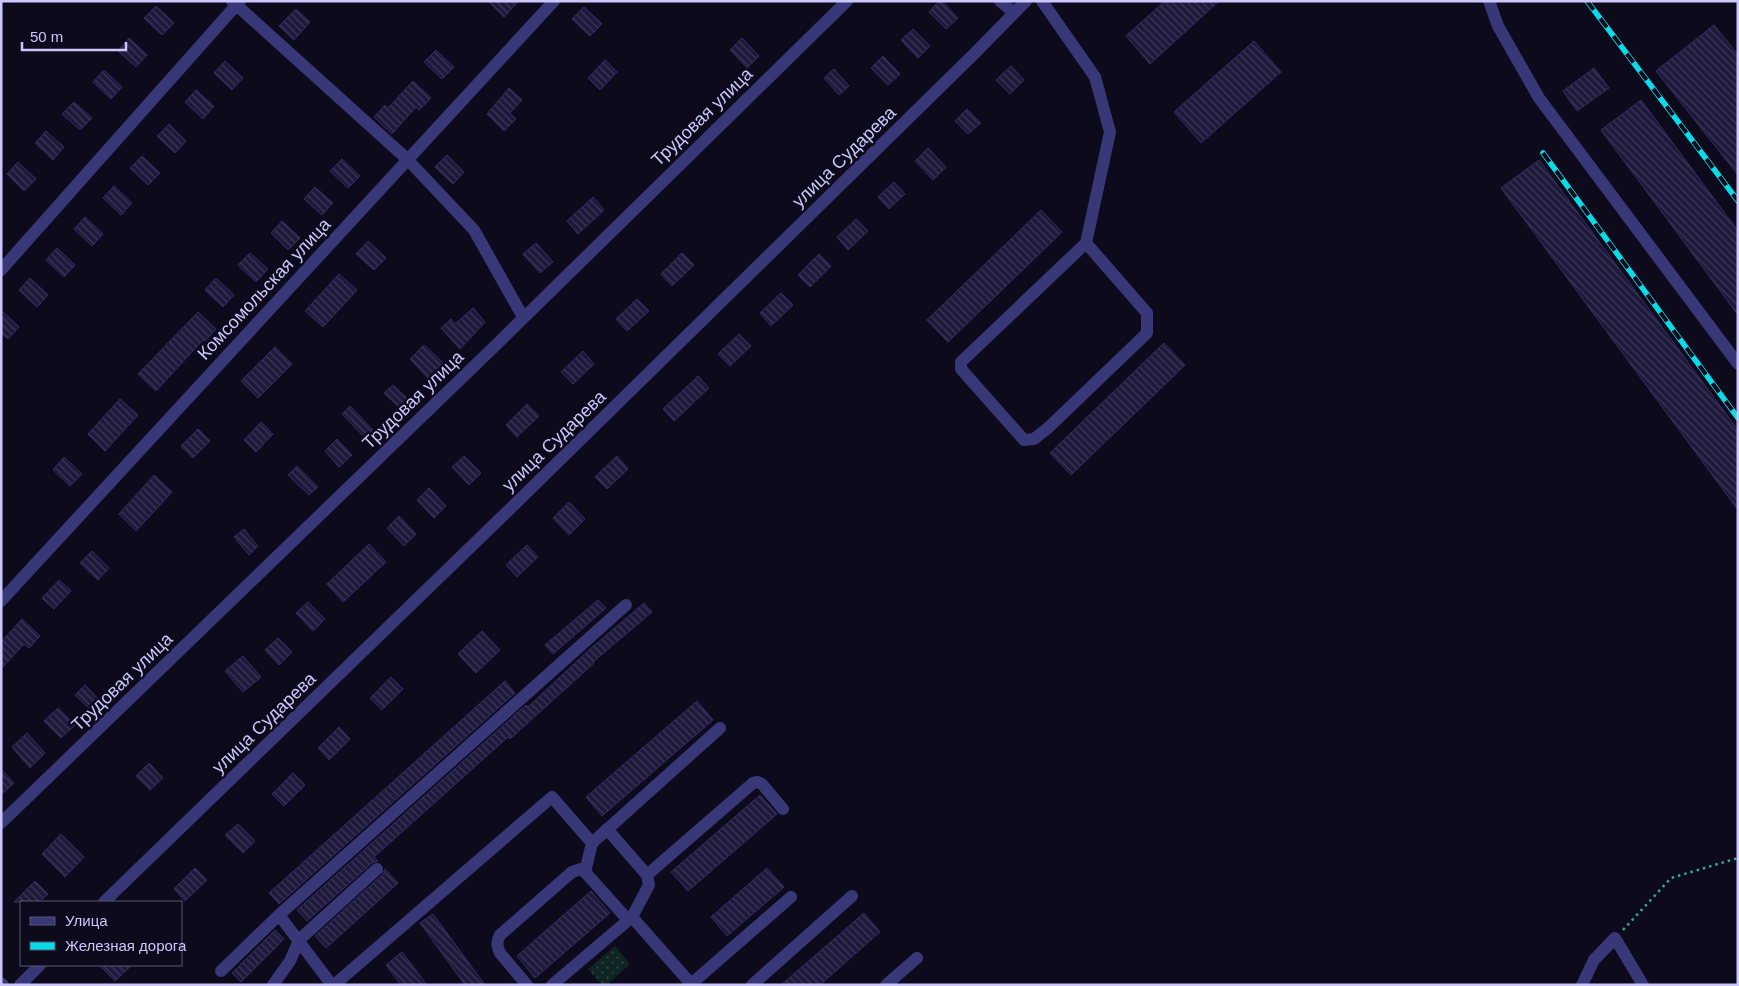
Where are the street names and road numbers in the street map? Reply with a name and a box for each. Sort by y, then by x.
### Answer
street label: Трудовая улица [647,63,757,170]
street label: улица Сударева [788,102,900,211]
street label: Комсомольская улица [193,214,335,364]
street label: Трудовая улица [358,346,468,453]
street label: улица Сударева [498,386,610,495]
street label: Трудовая улица [67,628,177,735]
street label: улица Сударева [208,668,320,777]

